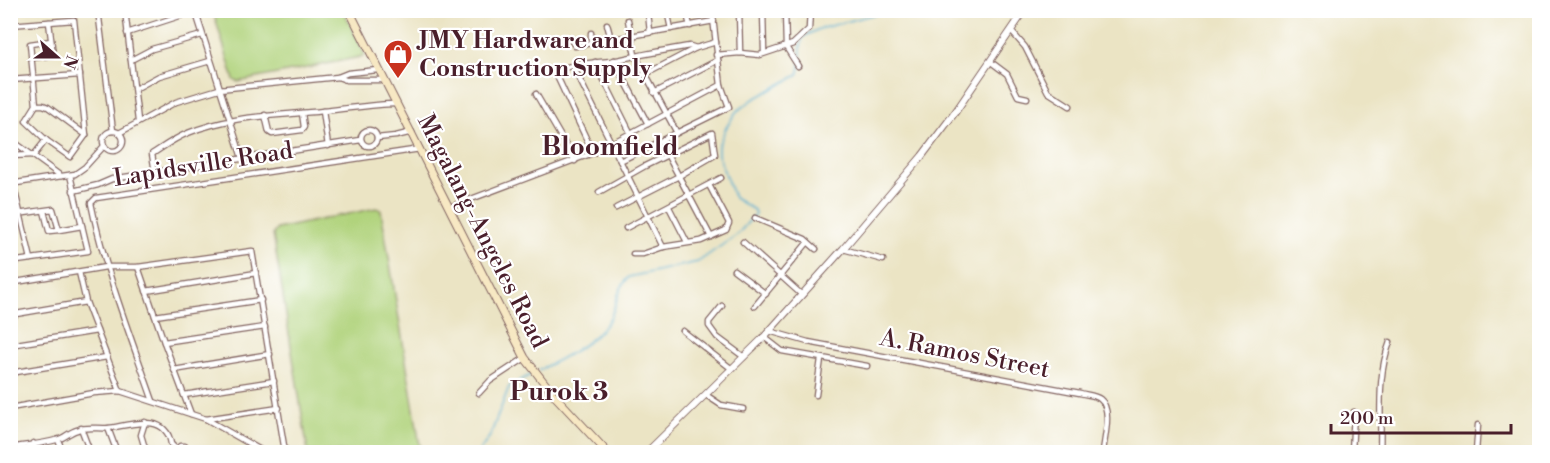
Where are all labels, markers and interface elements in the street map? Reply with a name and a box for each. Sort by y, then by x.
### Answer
place label: JMY Hardware and Construction Supply [416,26,653,84]
north arrow [27,27,87,87]
shop icon: JMY Hardware and Construction Supply [382,38,414,80]
text: N [58,53,82,72]
street label: Magalang-Angeles Road [410,109,554,354]
district label: Bloomfield [541,131,679,163]
street label: Lapidsville Road [111,136,295,194]
street label: A. Ramos Street [877,323,1053,385]
district label: Purok 3 [510,376,608,408]
scale bar [1331,397,1511,435]
text: 200 m [1340,407,1394,430]

